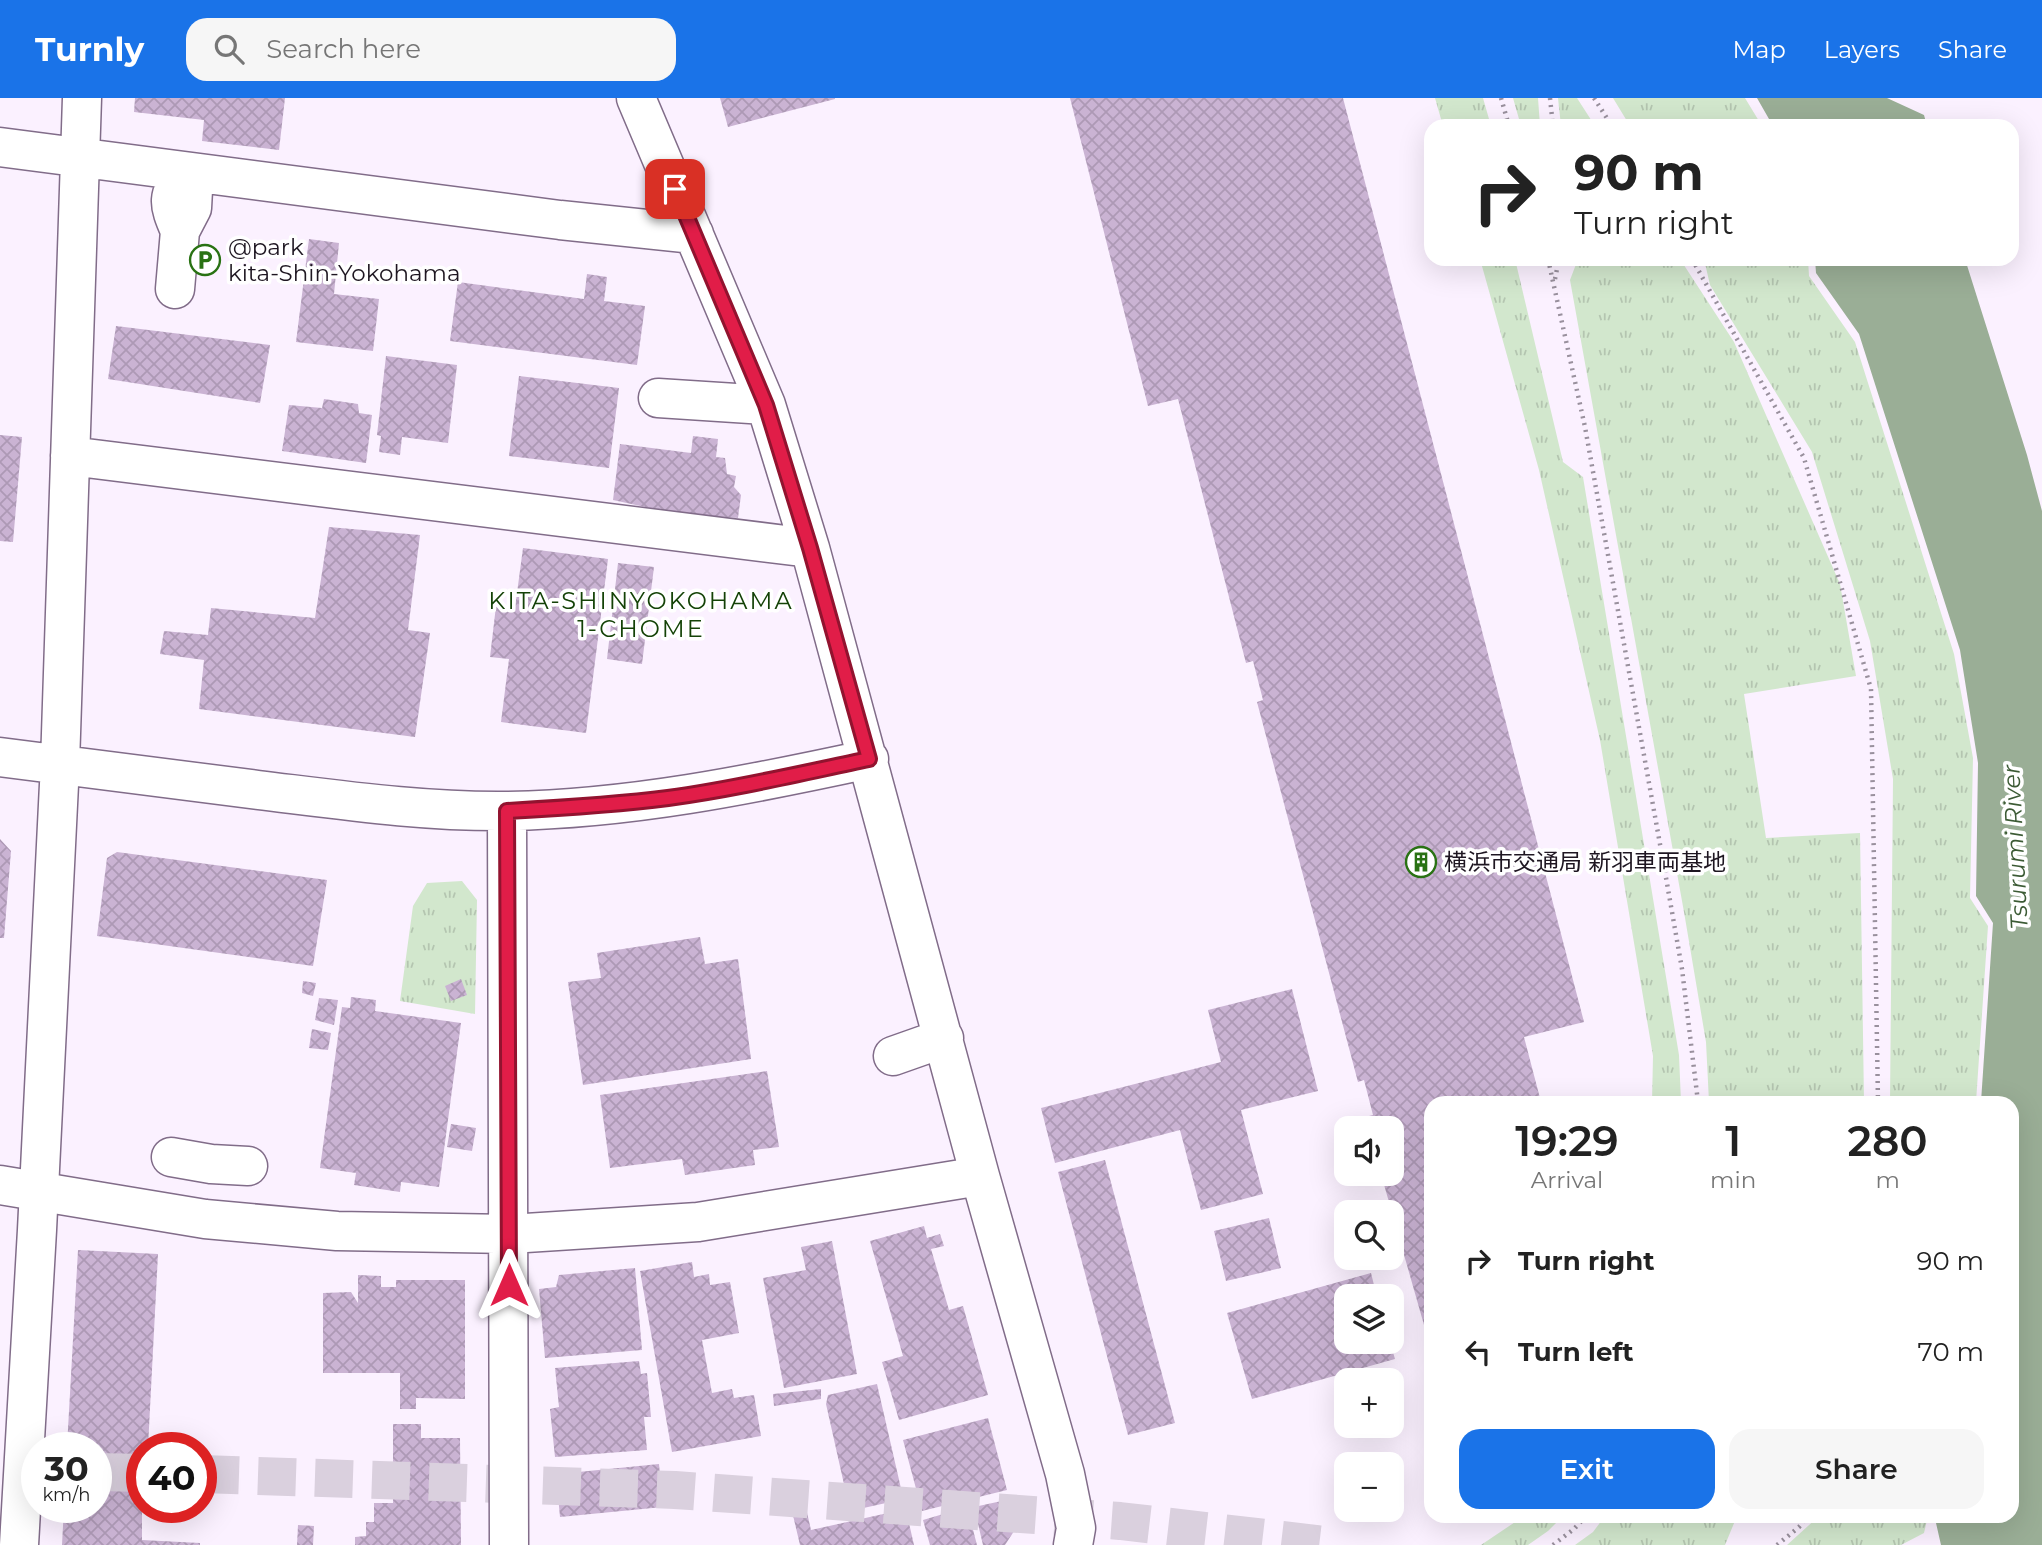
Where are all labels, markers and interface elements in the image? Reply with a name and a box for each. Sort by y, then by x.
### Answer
search box [186,18,676,81]
text: Turnly [35,29,144,69]
icon: search [210,30,248,68]
text: Search here [266,33,421,65]
text: Map [1732,35,1786,64]
text: Layers [1824,35,1900,64]
text: Share [1938,35,2007,64]
text: 90 m [1574,143,1704,202]
icon: right [1459,147,1550,238]
pin [645,159,705,219]
icon: arrive [656,170,694,208]
text: Turn right [1574,203,1734,242]
place label: @park kita-Shin-Yokohama [228,233,461,287]
parking icon: @park kita-Shin-Yokohama [188,243,222,277]
district label: KITA-SHINYOKOHAMA 1-CHOME [488,586,794,643]
water label: Tsurumi River [1996,762,2034,930]
building icon: 横浜市交通局 新羽車両基地 [1404,845,1438,879]
place label: 横浜市交通局 新羽車両基地 [1444,848,1726,876]
text: 19:29 [1515,1115,1619,1167]
text: 1 [1725,1115,1741,1167]
text: 280 [1848,1115,1928,1167]
map controls [1334,1116,1404,1522]
button: sound [1334,1116,1404,1186]
text: Arrival [1531,1166,1603,1194]
text: min [1710,1166,1756,1194]
text: m [1875,1166,1900,1194]
button: search [1334,1200,1404,1270]
icon: right [1459,1242,1497,1280]
text: Turn right [1518,1245,1654,1277]
text: 90 m [1917,1245,1984,1277]
position arrow [472,1248,546,1322]
button: layers [1334,1284,1404,1354]
icon: left [1459,1333,1497,1371]
text: Turn left [1518,1336,1634,1368]
text: 70 m [1918,1336,1984,1368]
button: + [1334,1368,1404,1438]
button: Exit [1459,1429,1715,1509]
button: Share [1729,1429,1984,1509]
speed limit sign: 40 [126,1432,217,1523]
text: 30 [44,1447,89,1490]
button: − [1334,1452,1404,1522]
text: km/h [42,1484,91,1506]

